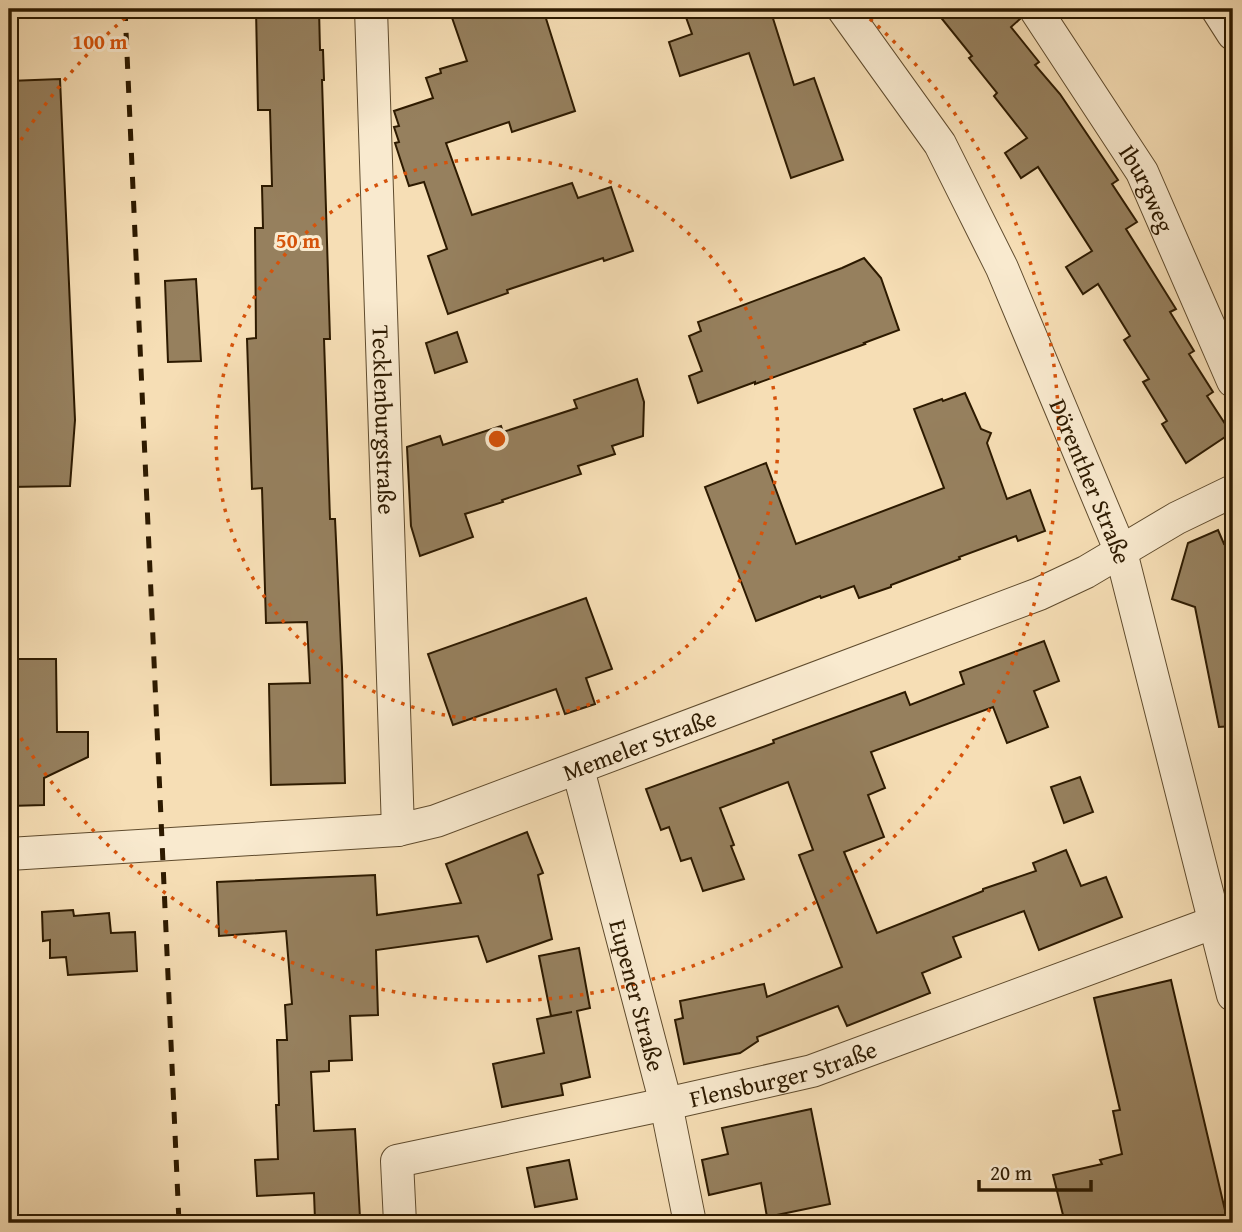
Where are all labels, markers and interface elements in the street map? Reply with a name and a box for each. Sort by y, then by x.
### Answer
text: 100 m [72,26,128,57]
street label: Iburgweg [1111,137,1184,238]
text: 50 m [276,225,320,256]
street label: Tecklenburgstraße [364,325,405,515]
street label: Dörenther Straße [1041,393,1141,567]
centre of rings [485,427,509,451]
street label: Memeler Straße [558,700,721,789]
street label: Eupener Straße [601,916,674,1075]
street label: Flensburger Straße [686,1031,882,1116]
scale bar [979,1148,1092,1192]
text: 20 m [990,1157,1032,1188]

